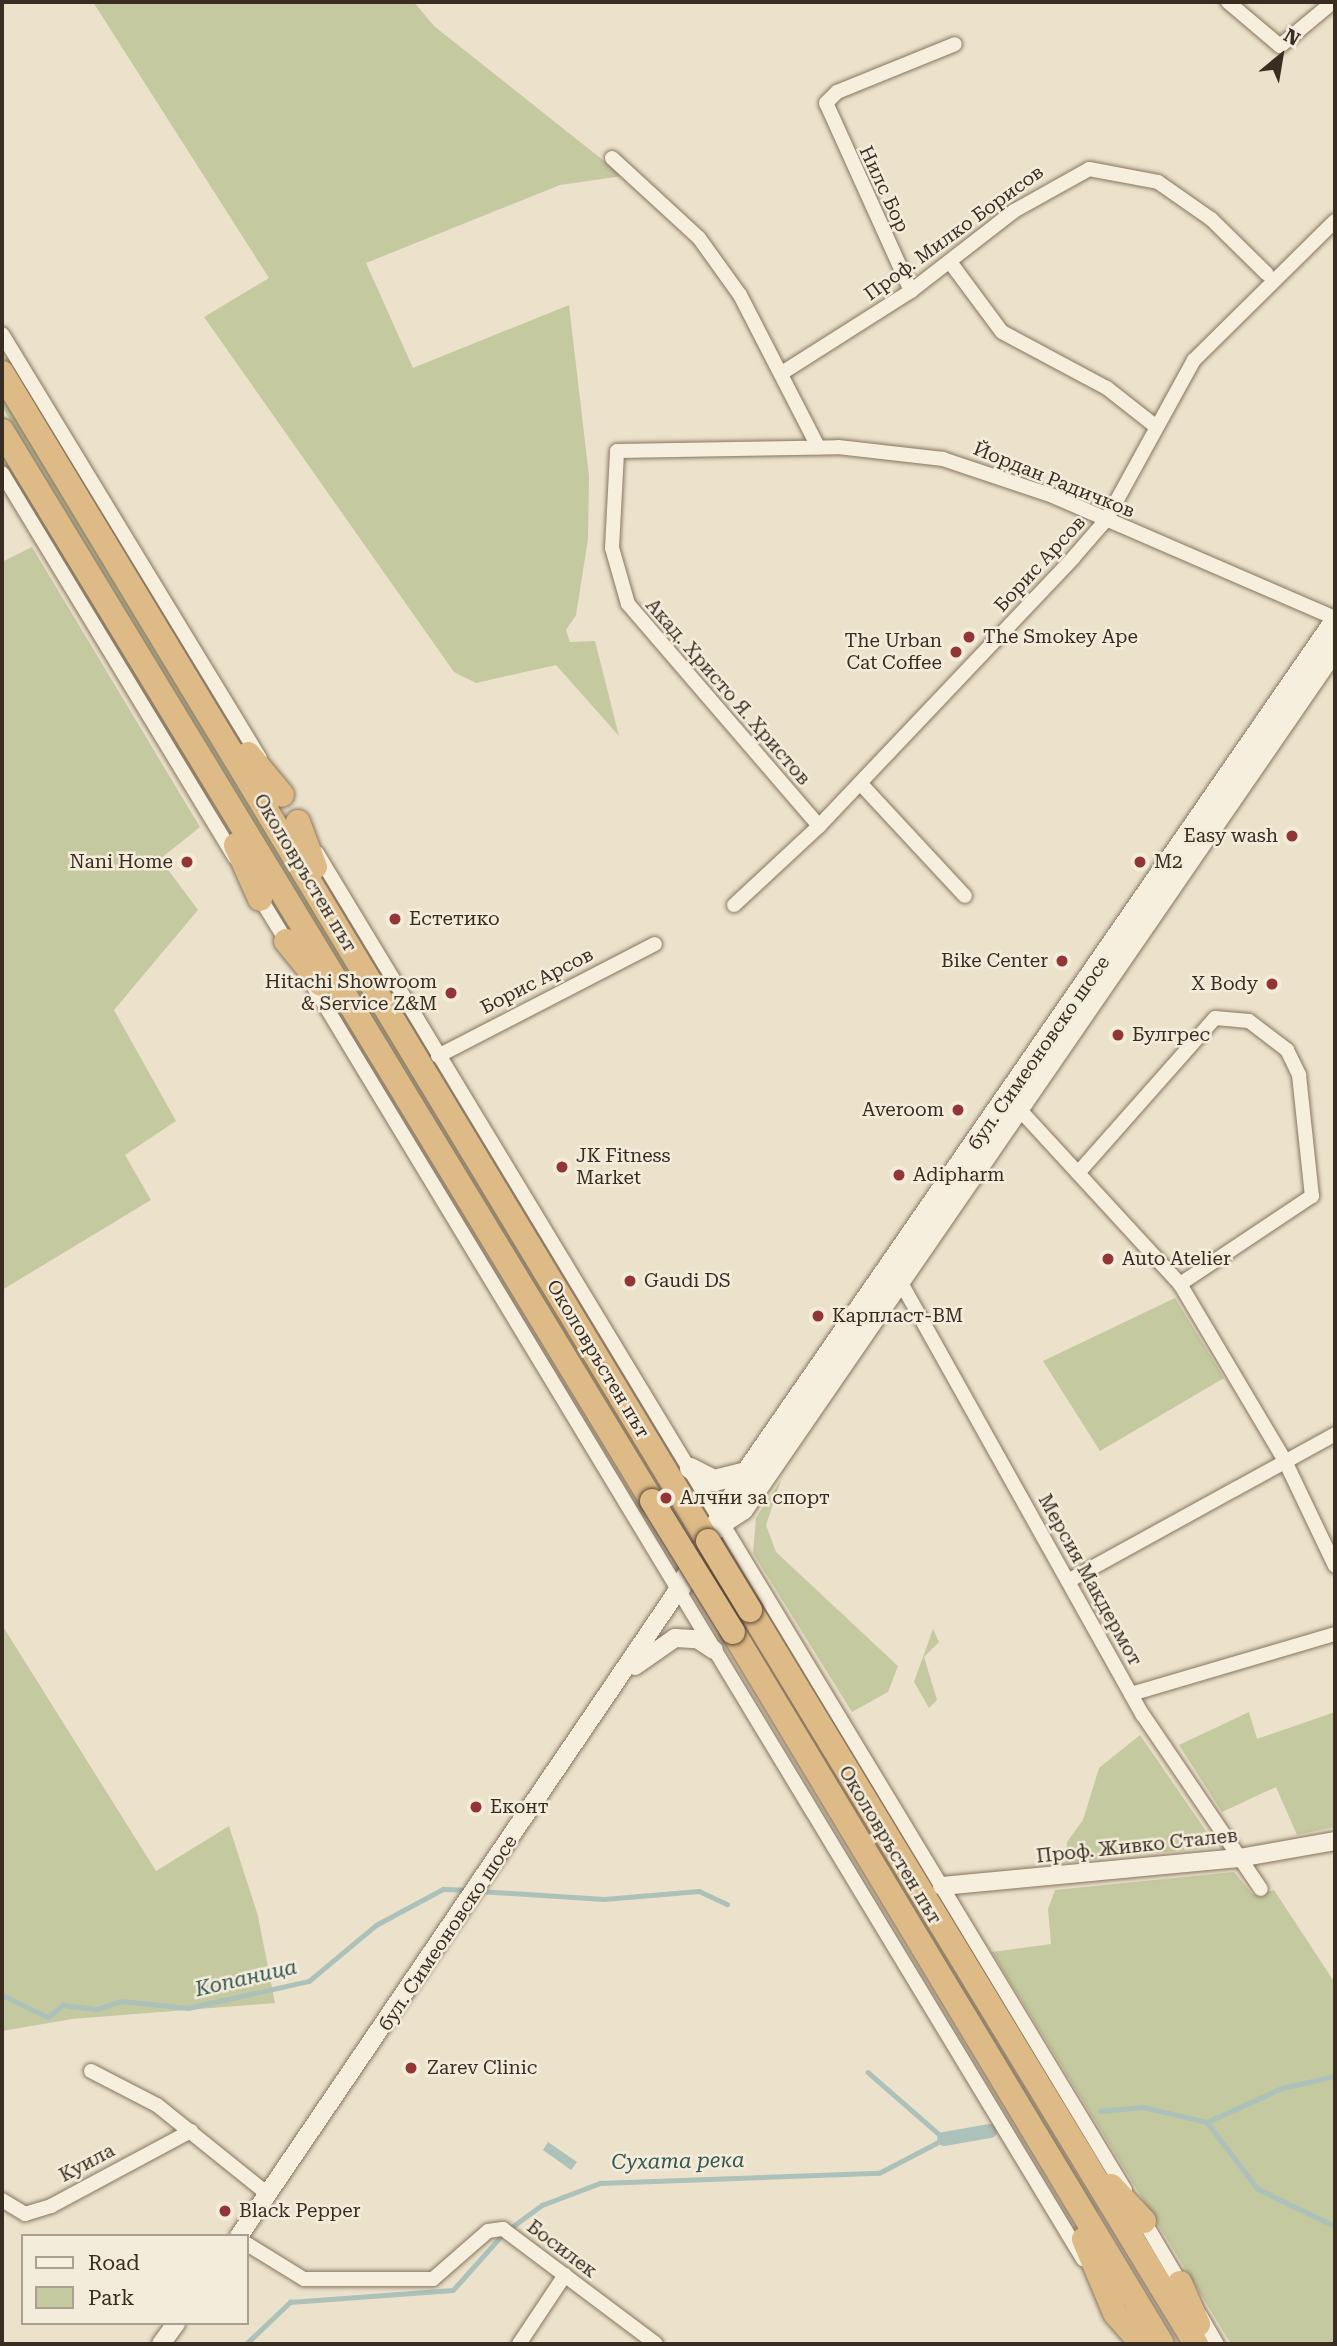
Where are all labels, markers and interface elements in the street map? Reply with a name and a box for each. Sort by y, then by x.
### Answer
north arrow [1246,21,1316,91]
text: N [1280,24,1304,51]
street label: Нилс Бор [854,142,914,236]
street label: Проф. Милко Борисов [860,160,1048,306]
street label: Йордан Радичков [970,437,1138,523]
street label: Борис Арсов [990,511,1090,617]
street label: Акад. Христо Я. Христов [641,594,815,790]
place label: The Smokey Ape [983,626,1138,648]
marker: The Smokey Ape [961,629,977,645]
place label: The Urban Cat Coffee [844,630,942,674]
marker: The Urban Cat Coffee [948,644,964,660]
street label: Околовръстен път [249,790,361,956]
place label: Easy wash [1184,825,1278,847]
marker: Easy wash [1284,828,1300,844]
place label: Nani Home [70,851,173,873]
place label: M2 [1154,851,1183,873]
marker: Nani Home [179,854,195,870]
marker: M2 [1132,854,1148,870]
place label: Естетико [409,908,500,930]
marker: Естетико [387,911,403,927]
street label: Борис Арсов [477,943,597,1019]
place label: Bike Center [941,950,1048,972]
street label: бул. Симеоновско шосе [963,952,1115,1154]
marker: Bike Center [1054,953,1070,969]
place label: Hitachi Showroom & Service Z&M [265,971,437,1015]
place label: X Body [1191,973,1258,995]
marker: X Body [1264,976,1280,992]
marker: Hitachi Showroom & Service Z&M [443,985,459,1001]
place label: Булгрес [1132,1024,1210,1046]
marker: Булгрес [1110,1027,1126,1043]
place label: Averoom [862,1099,944,1121]
marker: Averoom [950,1102,966,1118]
place label: JK Fitness Market [576,1145,671,1189]
marker: JK Fitness Market [554,1159,570,1175]
place label: Adipharm [913,1164,1005,1186]
marker: Adipharm [891,1167,907,1183]
place label: Auto Atelier [1122,1248,1231,1270]
marker: Auto Atelier [1100,1251,1116,1267]
place label: Gaudi DS [644,1270,731,1292]
marker: Gaudi DS [622,1273,638,1289]
street label: Околовръстен път [542,1276,654,1442]
place label: Карпласт-ВМ [832,1305,963,1327]
marker: Карпласт-ВМ [810,1308,826,1324]
place label: Алчни за спорт [680,1487,830,1509]
marker: Алчни за спорт [658,1490,674,1506]
street label: Мерсия Макдермот [1033,1490,1147,1670]
street label: Околовръстен път [834,1762,946,1928]
place label: Еконт [490,1796,548,1818]
marker: Еконт [468,1799,484,1815]
street label: Проф. Живко Сталев [1035,1824,1239,1868]
street label: бул. Симеоновско шосе [374,1831,522,2035]
water label: Копаница [193,1954,299,2002]
place label: Zarev Clinic [427,2057,537,2079]
marker: Zarev Clinic [401,2058,421,2078]
street label: Куила [55,2139,119,2187]
water label: Сухата река [611,2147,745,2175]
place label: Black Pepper [239,2200,360,2222]
marker: Black Pepper [217,2203,233,2219]
street label: Босилек [522,2215,602,2283]
legend [21,2234,248,2325]
text: Road [88,2251,140,2275]
text: Park [88,2286,134,2310]

